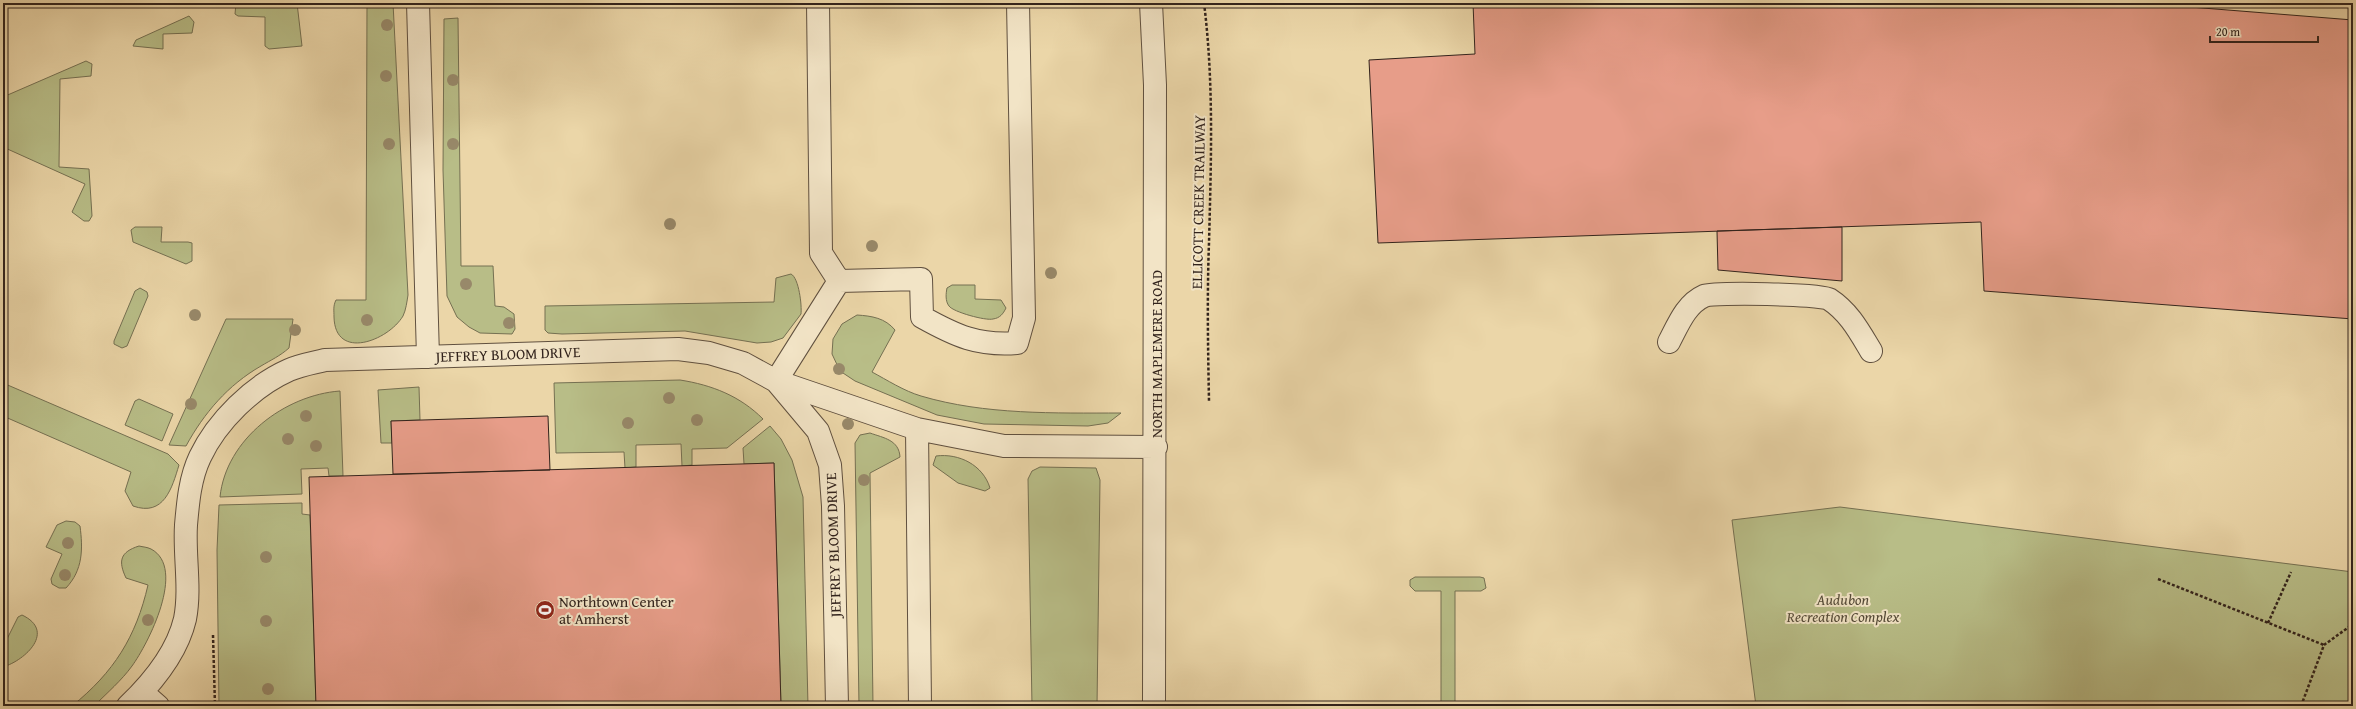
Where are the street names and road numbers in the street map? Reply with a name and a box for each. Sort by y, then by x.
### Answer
street label: ELLICOTT CREEK TRAILWAY [1186,115,1210,289]
street label: NORTH MAPLEMERE ROAD [1146,270,1167,438]
street label: JEFFREY BLOOM DRIVE [433,341,581,367]
street label: JEFFREY BLOOM DRIVE [820,472,846,620]

